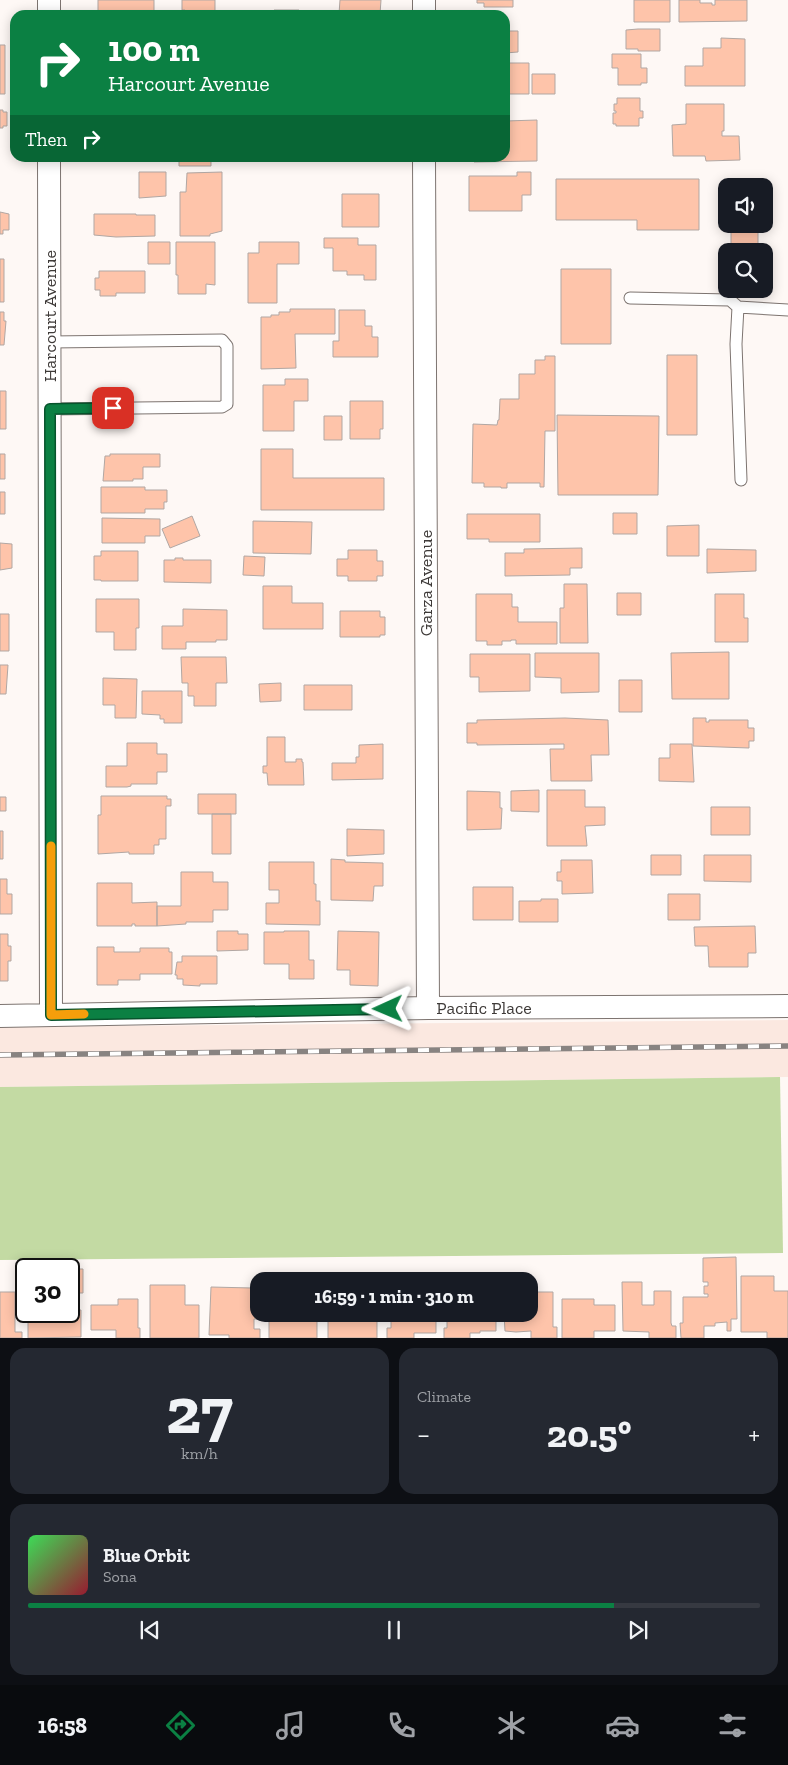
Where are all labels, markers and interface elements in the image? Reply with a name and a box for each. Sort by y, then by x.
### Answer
text: 100 m [108,28,200,70]
icon: right [25,30,90,95]
text: Harcourt Avenue [108,70,269,97]
icon: right [77,125,105,153]
text: Then [25,128,67,151]
map controls [718,178,773,298]
button: sound [718,178,773,233]
button: search [718,243,773,298]
street label: Harcourt Avenue [39,250,61,382]
pin [92,387,134,429]
icon: arrive [99,394,127,422]
street label: Garza Avenue [415,530,437,636]
position arrow [361,982,413,1034]
street label: Pacific Place [436,997,532,1019]
speed limit sign: 30 [15,1258,80,1323]
text: 16:59 · 1 min · 310 m [314,1285,474,1308]
text: 27 [166,1372,233,1450]
text: Climate [417,1387,471,1406]
text: 20.5° [547,1411,631,1457]
text: − [417,1418,430,1451]
text: + [748,1418,760,1451]
text: km/h [181,1444,218,1463]
text: Blue Orbit [103,1544,190,1567]
text: Sona [103,1567,137,1586]
icon: previous [136,1616,164,1644]
icon: pause [380,1616,408,1644]
icon: next [624,1616,652,1644]
icon: directions [163,1708,198,1743]
icon: music [273,1708,308,1743]
icon: phone [384,1708,419,1743]
icon: climate [494,1708,529,1743]
icon: car [605,1708,640,1743]
icon: filters [715,1708,750,1743]
text: 16:58 [38,1712,87,1739]

